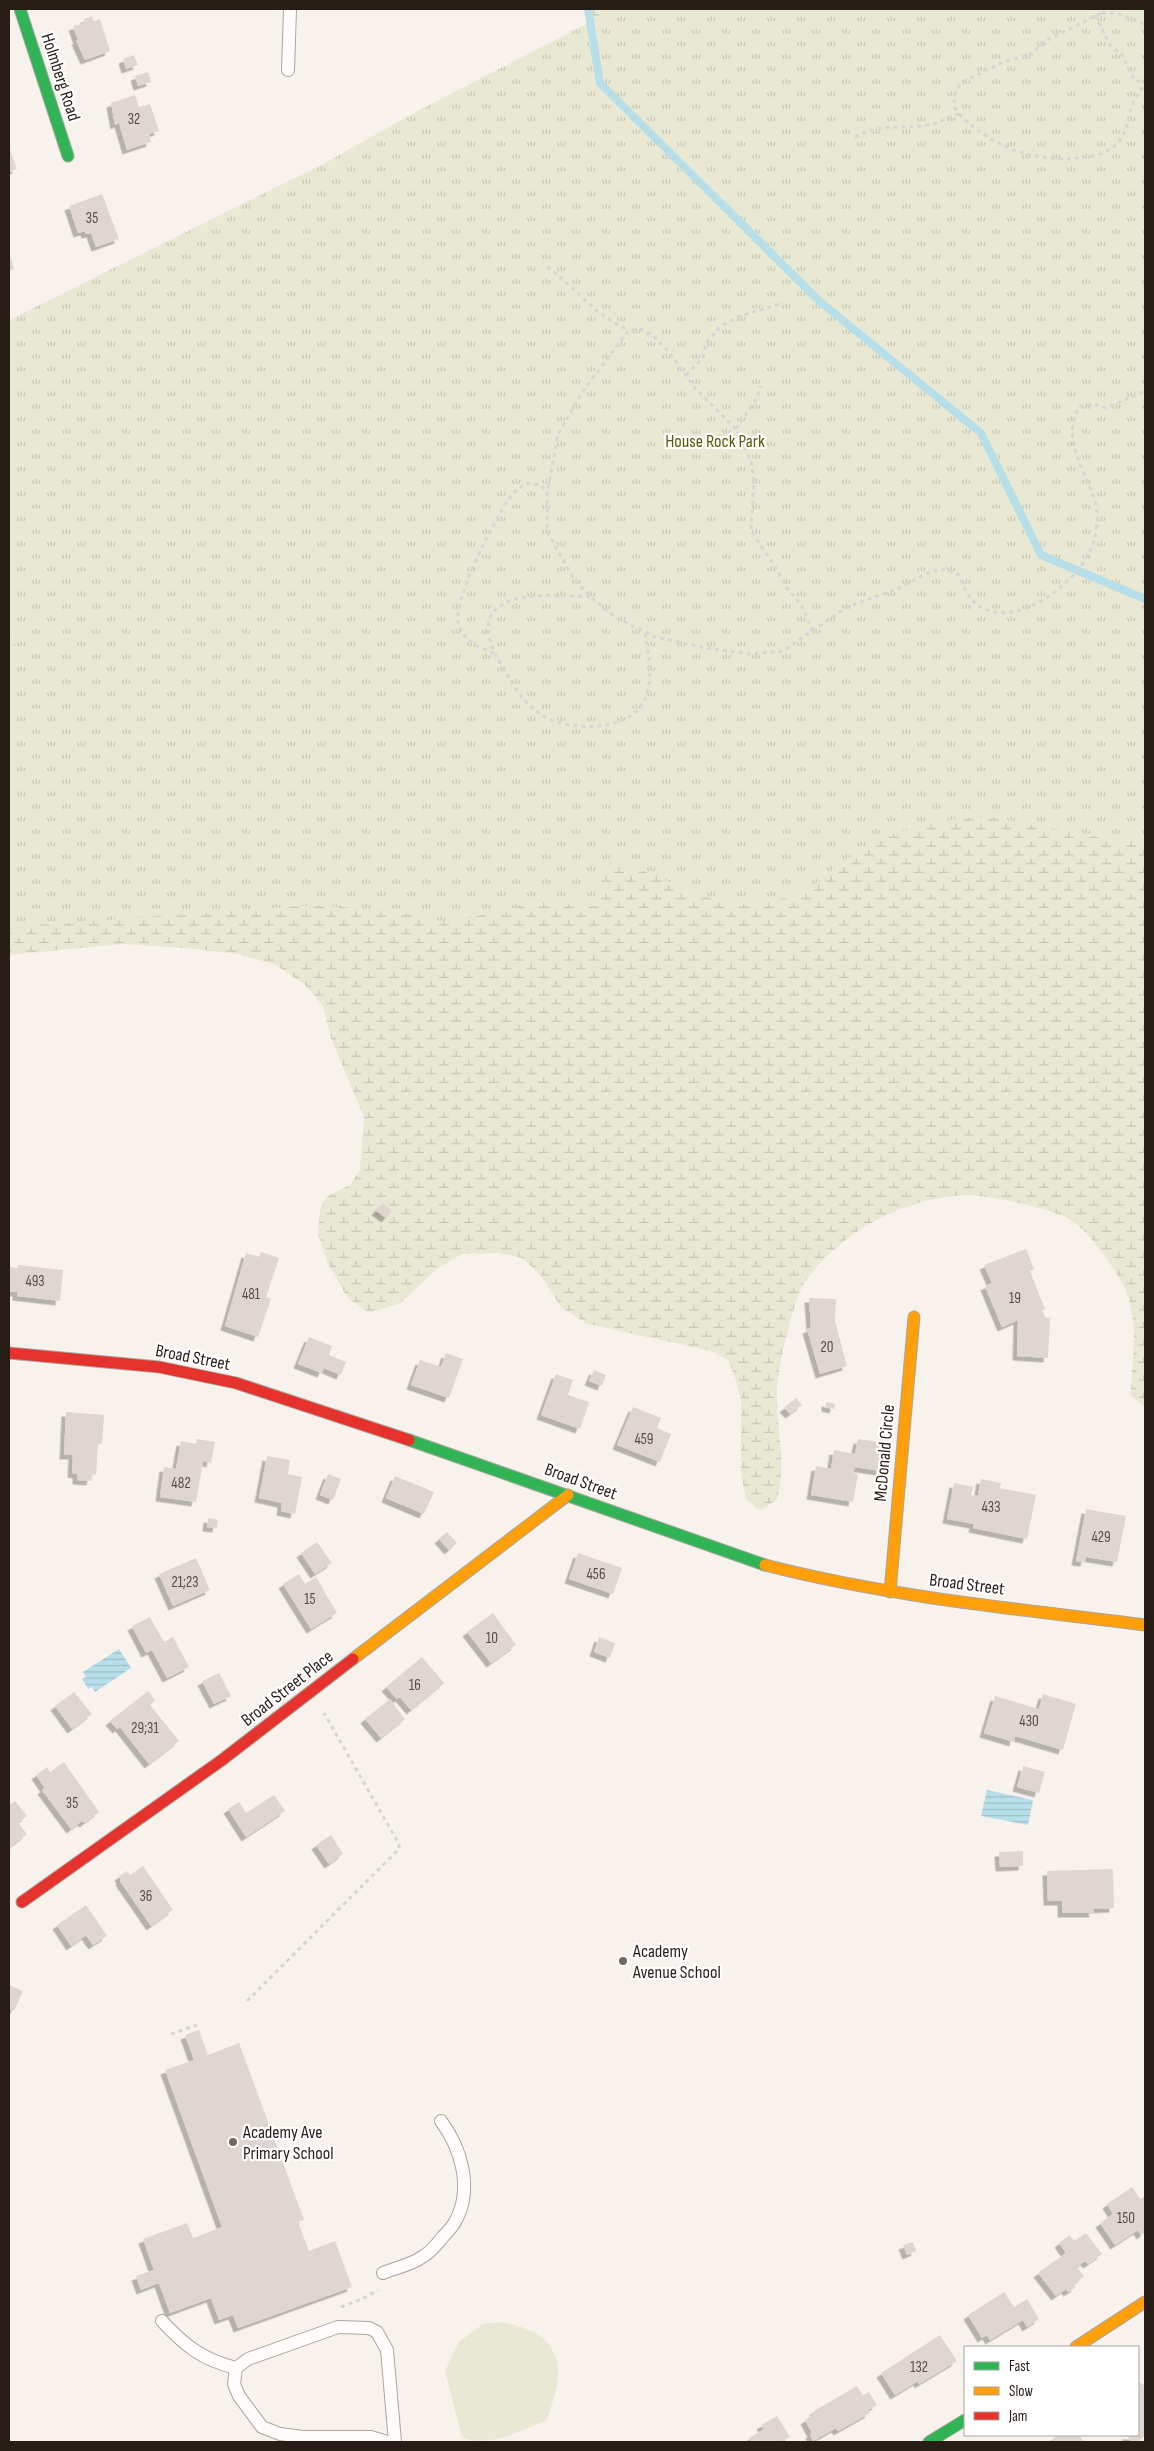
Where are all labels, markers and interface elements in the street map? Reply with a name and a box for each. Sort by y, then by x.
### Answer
street label: Holmberg Road [36,31,85,124]
house number: 32 [128,110,140,129]
house number: 35 [86,209,98,228]
park label: House Rock Park [665,431,765,452]
house number: 493 [25,1272,45,1291]
house number: 481 [242,1285,261,1304]
house number: 19 [1009,1289,1021,1308]
house number: 20 [821,1338,833,1357]
street label: Broad Street [154,1340,233,1375]
street label: McDonald Circle [870,1404,899,1502]
house number: 459 [635,1430,653,1449]
street label: Broad Street [542,1459,620,1504]
house number: 482 [171,1474,191,1493]
house number: 433 [982,1498,1000,1517]
house number: 429 [1091,1528,1111,1547]
house number: 456 [587,1565,605,1584]
street label: Broad Street [928,1569,1006,1600]
house number: 21;23 [172,1573,198,1592]
house number: 15 [304,1590,316,1609]
house number: 10 [486,1629,498,1648]
street label: Broad Street Place [237,1646,337,1731]
house number: 16 [409,1676,421,1695]
house number: 430 [1019,1712,1039,1731]
house number: 29;31 [131,1719,159,1738]
house number: 35 [66,1794,78,1813]
house number: 36 [140,1887,152,1906]
place label: Academy Avenue School [632,1941,721,1983]
marker: Academy Avenue School [617,1955,629,1967]
place label: Academy Ave Primary School [242,2122,334,2164]
marker: Academy Ave Primary School [227,2136,239,2148]
house number: 150 [1117,2209,1135,2228]
legend [964,2346,1139,2436]
text: Fast [1009,2357,1031,2376]
house number: 132 [910,2358,928,2377]
text: Slow [1009,2382,1033,2401]
text: Jam [1008,2407,1027,2426]

